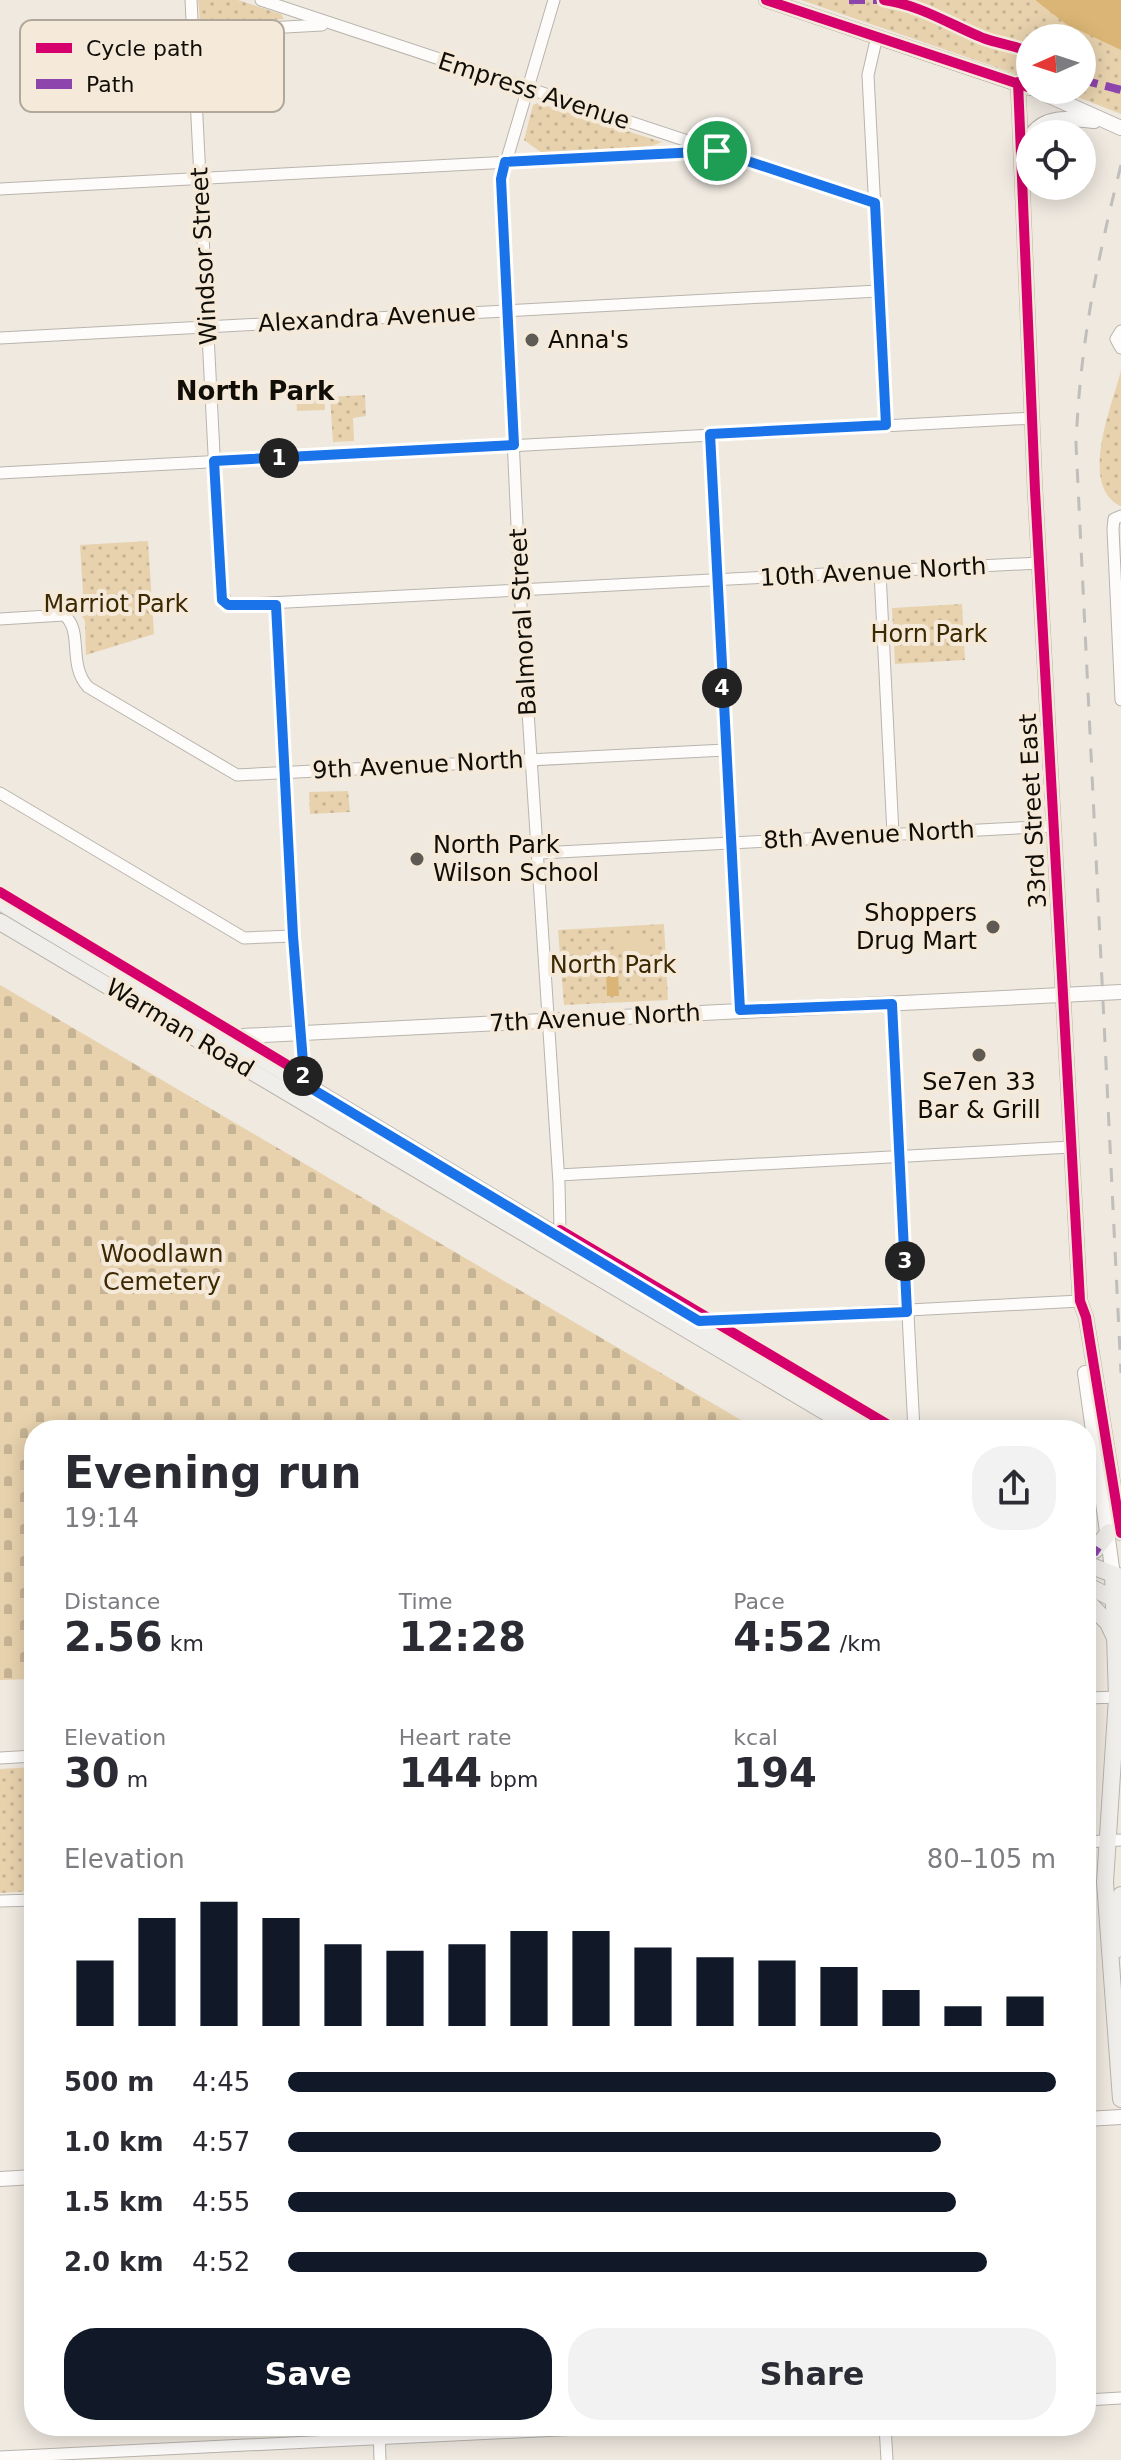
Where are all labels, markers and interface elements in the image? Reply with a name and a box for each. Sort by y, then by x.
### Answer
legend [20,20,284,112]
north arrow [1016,24,1096,104]
map controls [1016,24,1096,200]
text: Cycle path [86,36,203,61]
street label: Empress Avenue [435,47,633,135]
text: Path [86,72,134,97]
pin [683,117,751,185]
button: locate [1016,120,1096,200]
icon: arrive [695,129,739,173]
street label: Windsor Street [185,166,223,346]
street label: Alexandra Avenue [257,298,477,338]
place label: Anna's [548,326,629,354]
marker: Anna's [523,331,541,349]
district label: North Park [176,376,335,406]
pin: 1 [259,438,299,478]
text: 1 [271,445,287,470]
street label: Balmoral Street [504,528,542,716]
street label: 10th Avenue North [759,552,987,592]
park label: Marriot Park [44,590,189,618]
park label: Horn Park [871,620,988,648]
pin: 4 [702,668,742,708]
text: 4 [714,675,730,700]
street label: 33rd Street East [1014,713,1052,909]
street label: 9th Avenue North [312,745,524,785]
street label: 8th Avenue North [763,815,975,855]
place label: North Park Wilson School [433,831,599,887]
marker: North Park Wilson School [408,850,426,868]
place label: Shoppers Drug Mart [856,899,977,955]
marker: Shoppers Drug Mart [984,918,1002,936]
park label: North Park [550,951,676,979]
street label: Warman Road [101,973,259,1083]
street label: 7th Avenue North [489,998,701,1038]
marker: Se7en 33 Bar & Grill [970,1046,988,1064]
pin: 2 [283,1056,323,1096]
text: 2 [295,1063,311,1088]
place label: Se7en 33 Bar & Grill [917,1068,1041,1124]
park label: Woodlawn Cemetery [100,1240,224,1296]
pin: 3 [885,1241,925,1281]
text: 3 [897,1248,913,1273]
button: share [972,1446,1056,1530]
text: Evening run [64,1447,361,1498]
text: 19:14 [64,1503,139,1533]
text: Distance [64,1589,160,1614]
text: Time [399,1589,453,1614]
text: Pace [733,1589,785,1614]
text: 2.56 [64,1614,163,1660]
text: 12:28 [399,1614,526,1660]
text: 4:52 [733,1614,833,1660]
text: km [163,1631,204,1656]
text: /km [833,1631,881,1656]
text: Elevation [64,1725,166,1750]
text: Heart rate [399,1725,512,1750]
text: kcal [733,1725,778,1750]
text: 30 [64,1750,120,1796]
text: 144 [399,1750,482,1796]
text: 194 [733,1750,817,1796]
text: m [120,1767,148,1792]
text: bpm [482,1767,539,1792]
text: Elevation [64,1844,185,1874]
text: 80–105 m [927,1844,1056,1874]
text: 500 m [64,2067,154,2097]
text: 4:45 [192,2067,250,2097]
text: 1.0 km [64,2127,164,2157]
text: 4:57 [192,2127,250,2157]
text: 1.5 km [64,2187,164,2217]
text: 4:55 [192,2187,250,2217]
text: 2.0 km [64,2247,164,2277]
text: 4:52 [192,2247,250,2277]
button: Save [64,2328,552,2420]
button: Share [568,2328,1056,2420]

